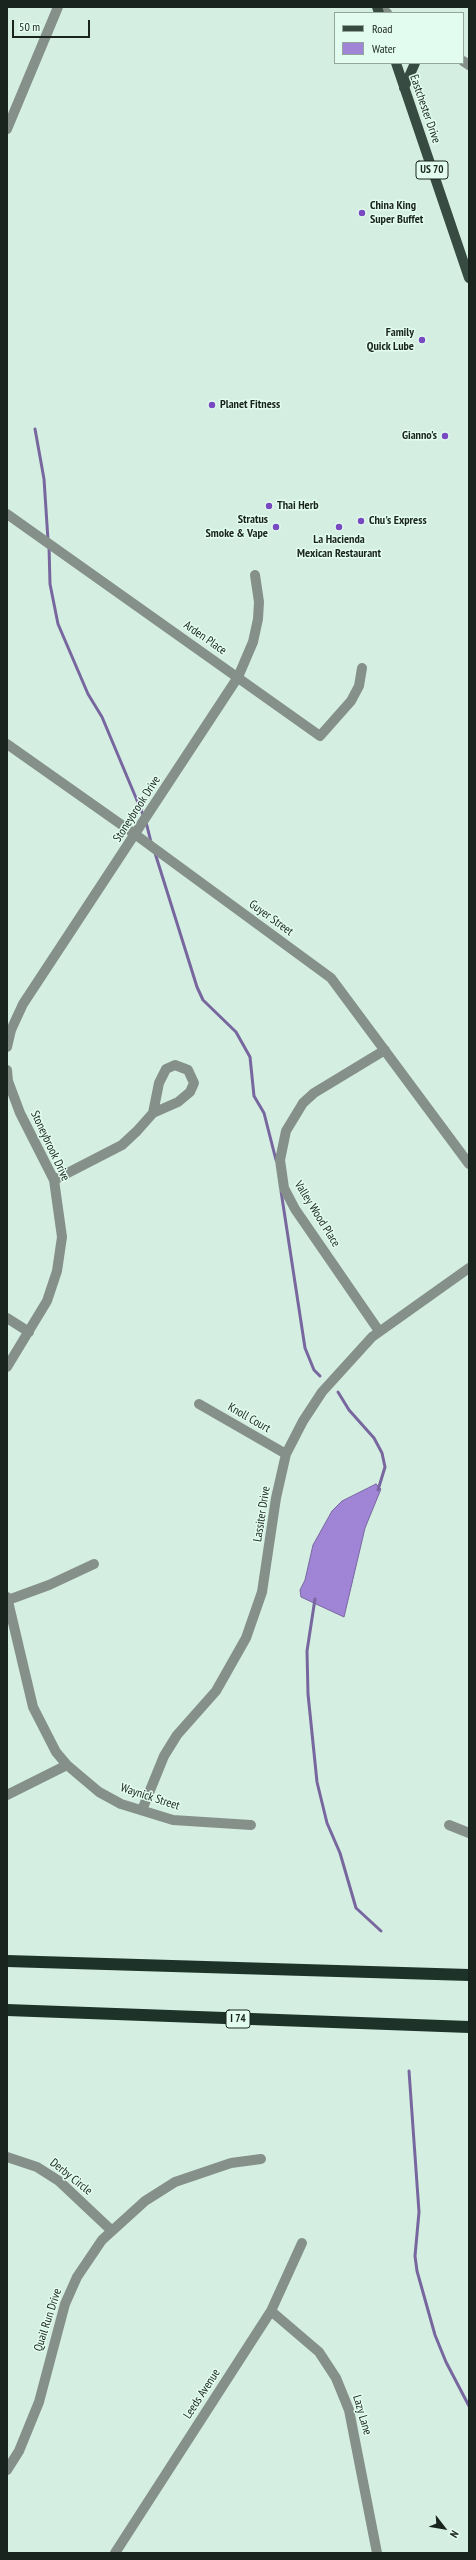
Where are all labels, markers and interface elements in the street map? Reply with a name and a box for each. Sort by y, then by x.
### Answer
scale bar [14,12,92,38]
legend [334,12,464,64]
text: 50 m [19,19,40,34]
text: Road [372,21,392,36]
text: Water [372,41,396,56]
street label: Eastchester Drive [407,73,443,145]
road number: US 70 [416,161,448,179]
place label: China King Super Buffet [370,199,423,227]
marker: China King Super Buffet [357,208,367,218]
place label: Family Quick Lube [367,326,414,354]
marker: Family Quick Lube [417,335,427,345]
place label: Planet Fitness [220,398,280,412]
marker: Planet Fitness [207,400,217,410]
place label: Gianno's [402,429,437,443]
marker: Gianno's [440,431,450,441]
place label: Thai Herb [277,499,319,513]
marker: Thai Herb [264,501,274,511]
place label: Stratus Smoke & Vape [206,513,268,541]
place label: Chu's Express [369,514,427,528]
marker: Chu's Express [356,516,366,526]
marker: Stratus Smoke & Vape [271,522,281,532]
marker: La Hacienda Mexican Restaurant [334,522,344,532]
place label: La Hacienda Mexican Restaurant [297,533,381,561]
street label: Arden Place [181,618,229,658]
street label: Stoneybrook Drive [110,773,164,845]
street label: Guyer Street [246,897,296,939]
street label: Stoneybrook Drive [27,1109,73,1183]
street label: Valley Wood Place [291,1178,343,1250]
street label: Knoll Court [225,1400,273,1436]
street label: Lassiter Drive [250,1485,274,1543]
street label: Waynick Street [119,1781,181,1813]
road number: I 74 [226,2010,250,2028]
street label: Derby Circle [47,2156,95,2198]
street label: Quail Run Drive [31,2287,65,2353]
street label: Leeds Avenue [181,2366,223,2422]
street label: Lazy Lane [349,2393,375,2437]
north arrow [424,2508,464,2548]
text: N [447,2528,462,2540]

